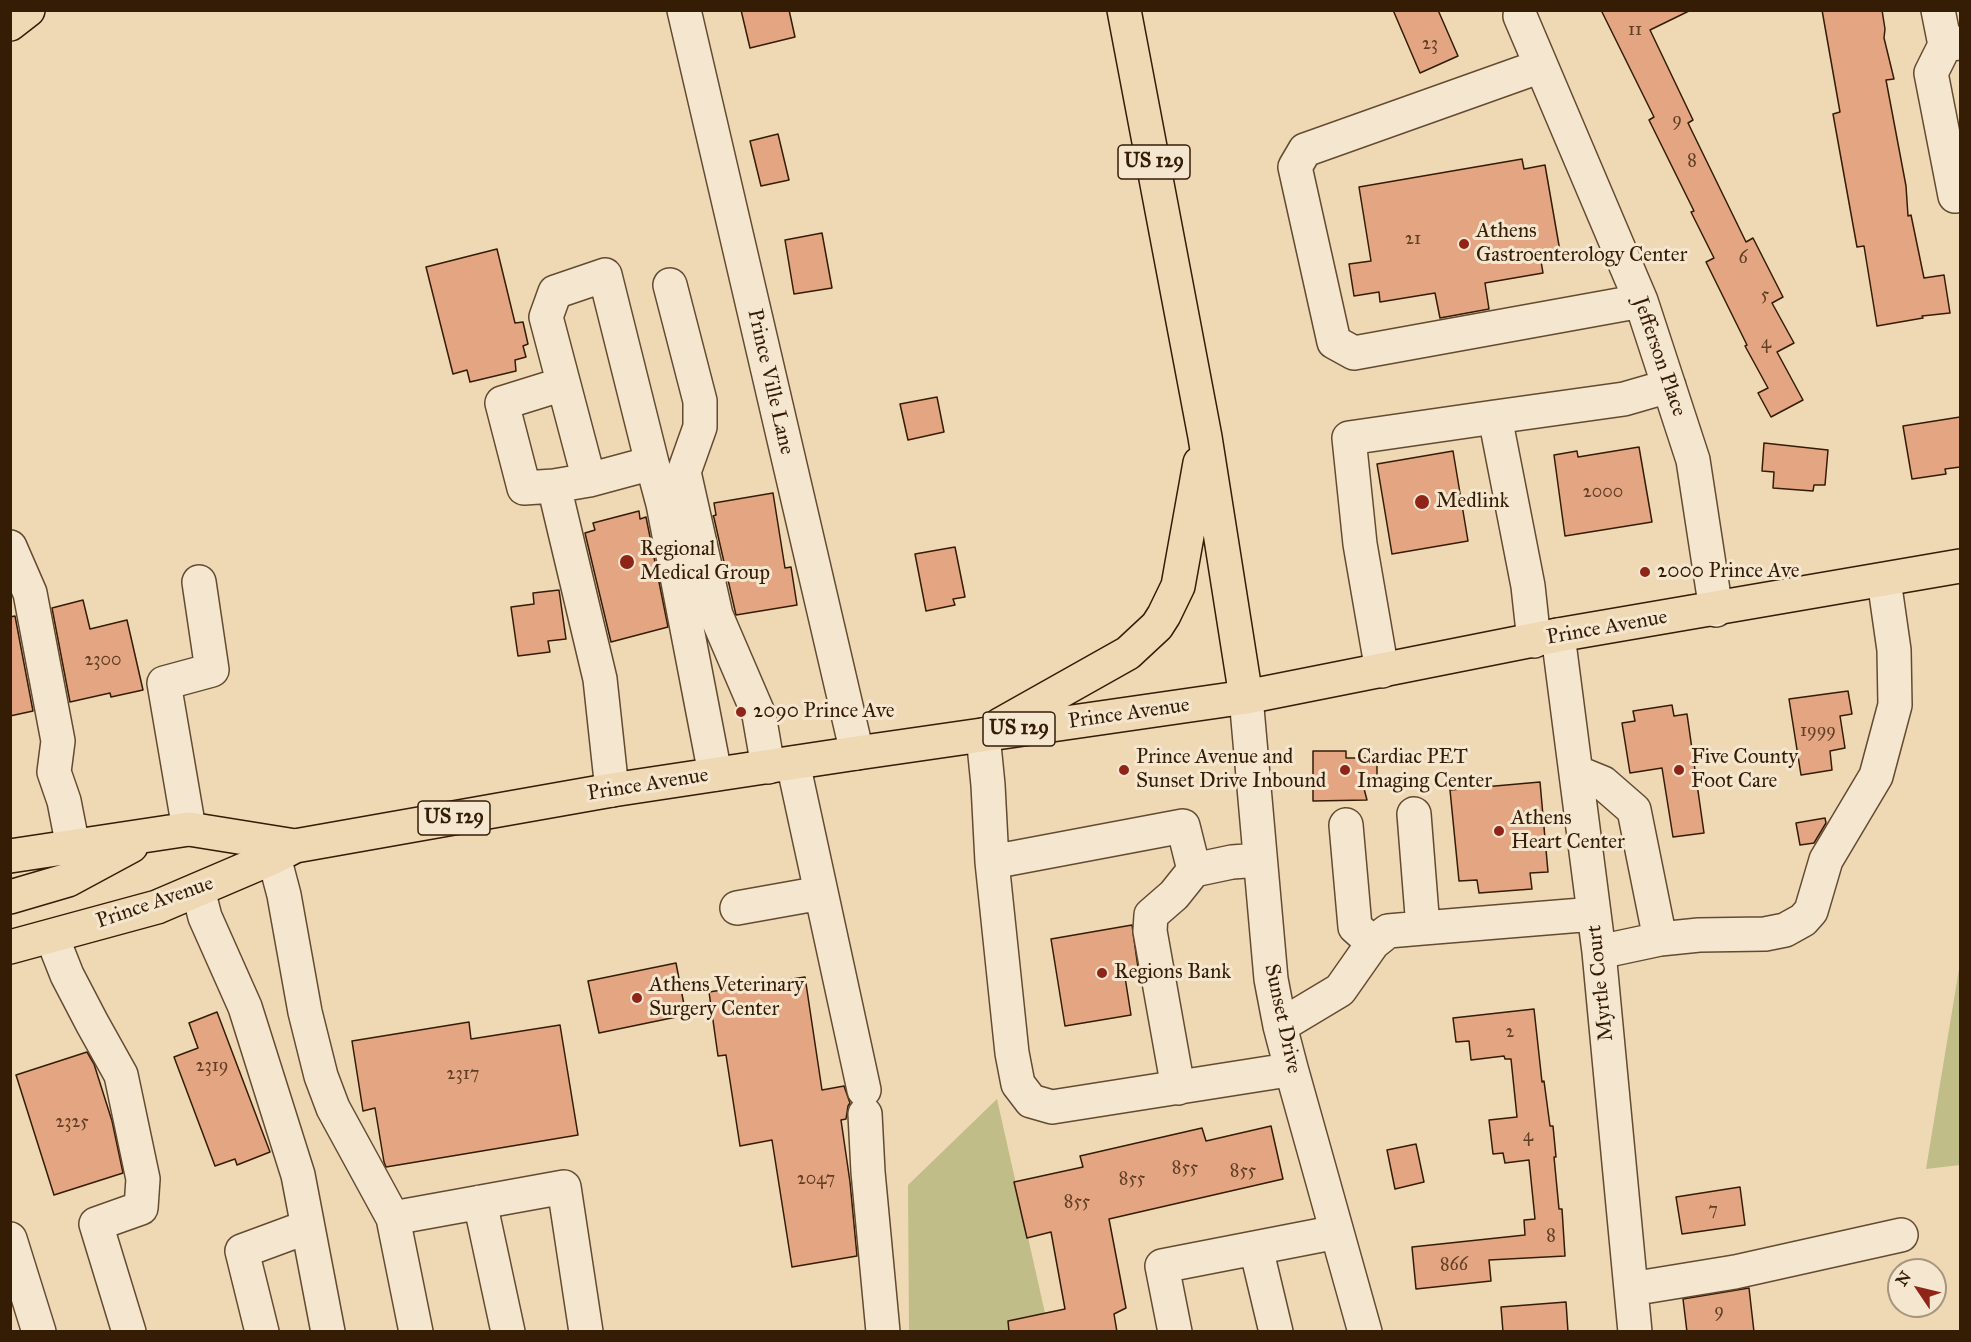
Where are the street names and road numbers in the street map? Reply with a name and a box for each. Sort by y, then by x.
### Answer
road number: US 129 [1118,145,1190,179]
street label: Jefferson Place [1627,294,1691,420]
street label: Prince Ville Lane [741,307,799,457]
street label: Prince Avenue [1545,605,1669,651]
street label: Prince Avenue [1067,693,1191,735]
road number: US 129 [983,712,1055,746]
street label: Prince Avenue [586,763,710,807]
road number: US 129 [418,801,490,835]
street label: Prince Avenue [93,871,217,935]
street label: Myrtle Court [1582,924,1620,1042]
street label: Sunset Drive [1258,962,1306,1076]

